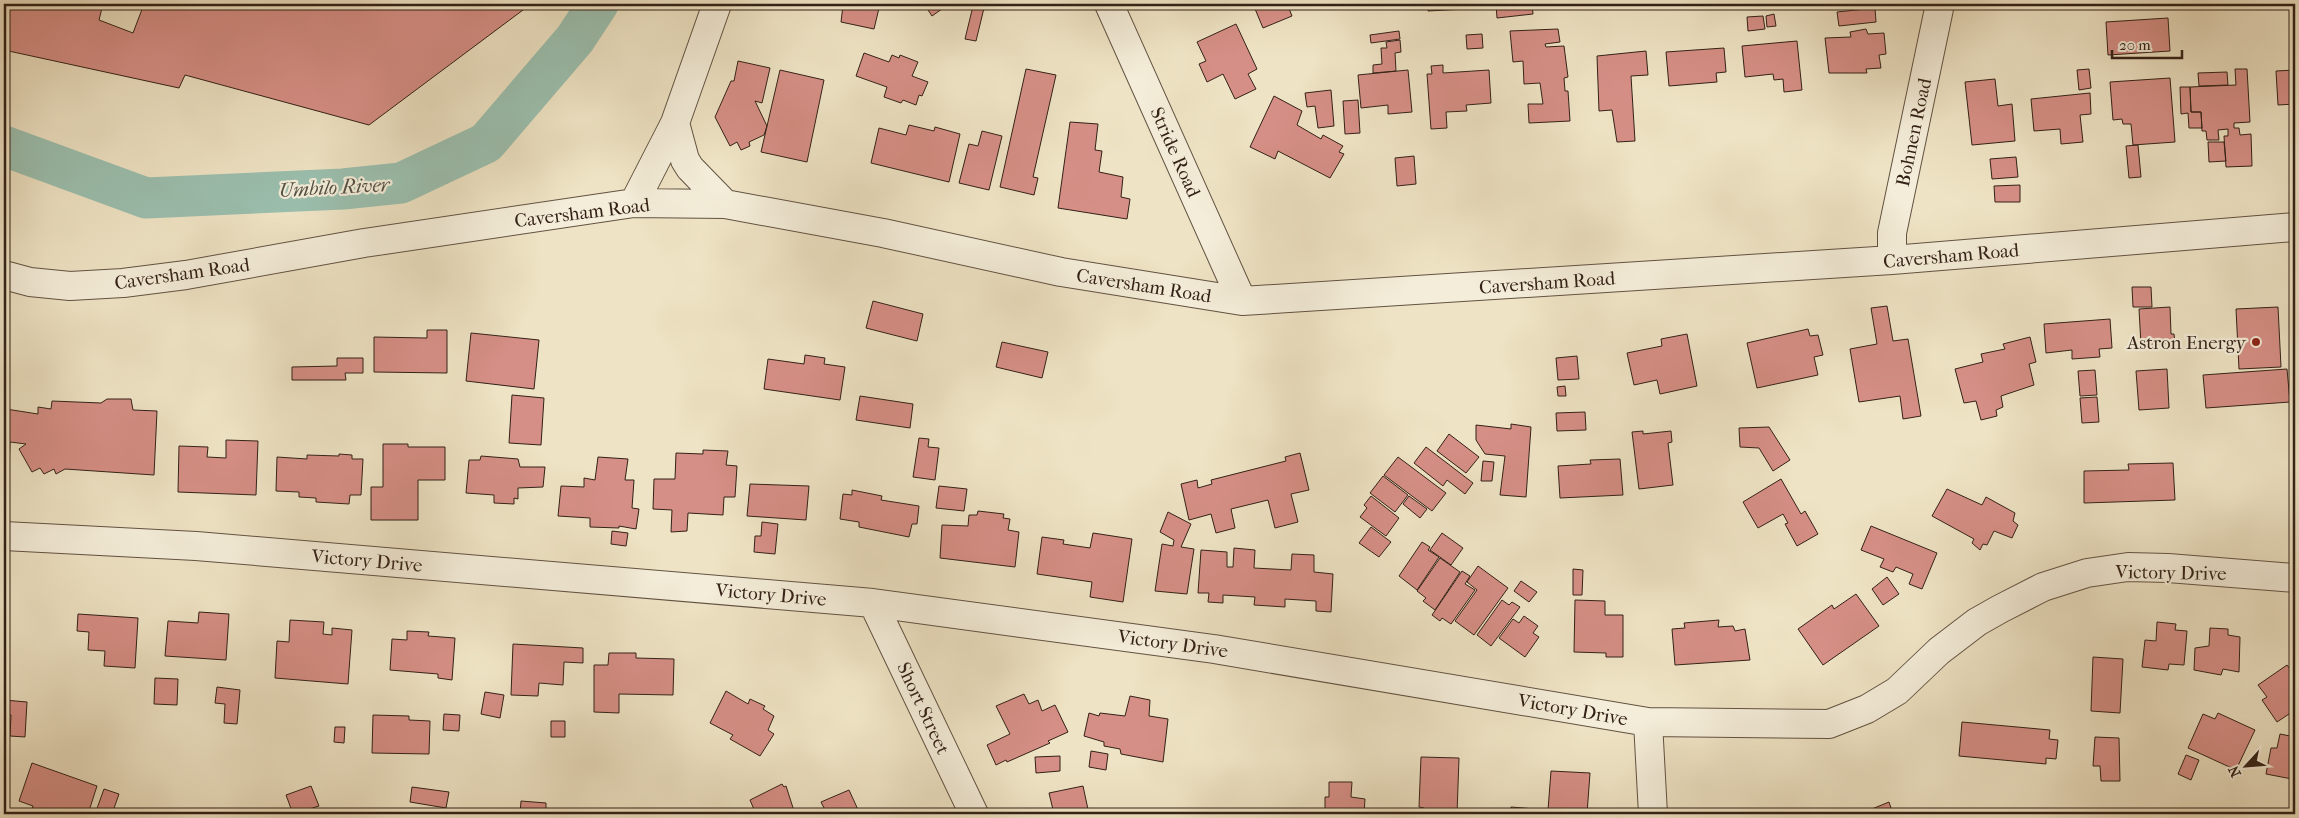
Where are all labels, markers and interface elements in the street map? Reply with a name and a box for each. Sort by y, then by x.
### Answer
scale bar [2112,28,2182,60]
text: 20 m [2119,36,2151,54]
street label: Bohnen Road [1892,75,1936,188]
street label: Stride Road [1145,104,1205,201]
water label: Umbilo River [278,173,392,202]
street label: Caversham Road [513,194,652,232]
street label: Caversham Road [1882,239,2021,273]
street label: Caversham Road [113,254,252,294]
street label: Caversham Road [1075,264,1214,308]
street label: Caversham Road [1478,267,1617,299]
place label: Astron Energy [2126,332,2247,354]
marker: Astron Energy [2250,336,2262,348]
street label: Victory Drive [310,545,423,577]
street label: Victory Drive [2114,561,2227,585]
street label: Victory Drive [714,579,827,611]
street label: Victory Drive [1115,625,1229,663]
street label: Short Street [892,659,954,758]
street label: Victory Drive [1515,689,1629,730]
north arrow [2222,740,2272,790]
text: N [2225,763,2245,780]

